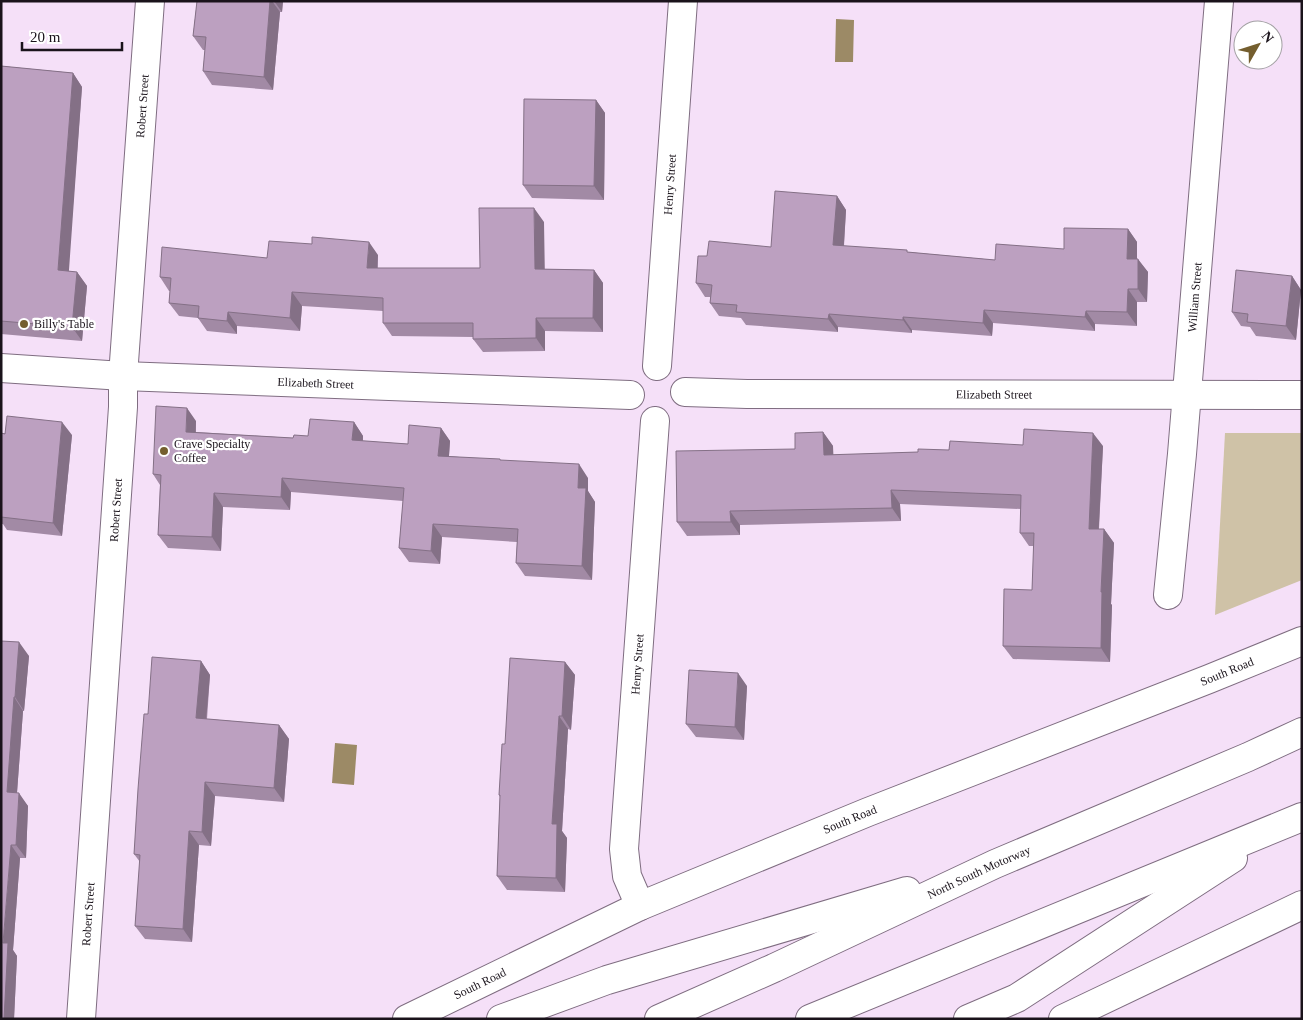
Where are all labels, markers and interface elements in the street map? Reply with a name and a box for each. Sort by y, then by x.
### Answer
scale bar [22,20,122,52]
north arrow [1233,20,1283,70]
text: N [1259,28,1277,46]
text: 20 m [30,29,61,45]
street label: Robert Street [133,73,152,138]
street label: Henry Street [661,153,679,215]
street label: William Street [1185,261,1205,333]
place label: Billy's Table [34,317,94,331]
marker: Billy's Table [18,318,30,330]
street label: Elizabeth Street [277,375,355,392]
street label: Elizabeth Street [956,387,1033,402]
place label: Crave Specialty Coffee [174,437,250,465]
marker: Crave Specialty Coffee [158,445,170,457]
street label: Robert Street [107,477,125,542]
street label: Henry Street [628,633,647,695]
street label: South Road [1198,655,1256,689]
street label: South Road [821,802,879,837]
street label: North South Motorway [925,843,1033,902]
street label: Robert Street [79,881,97,947]
street label: South Road [451,965,508,1002]

